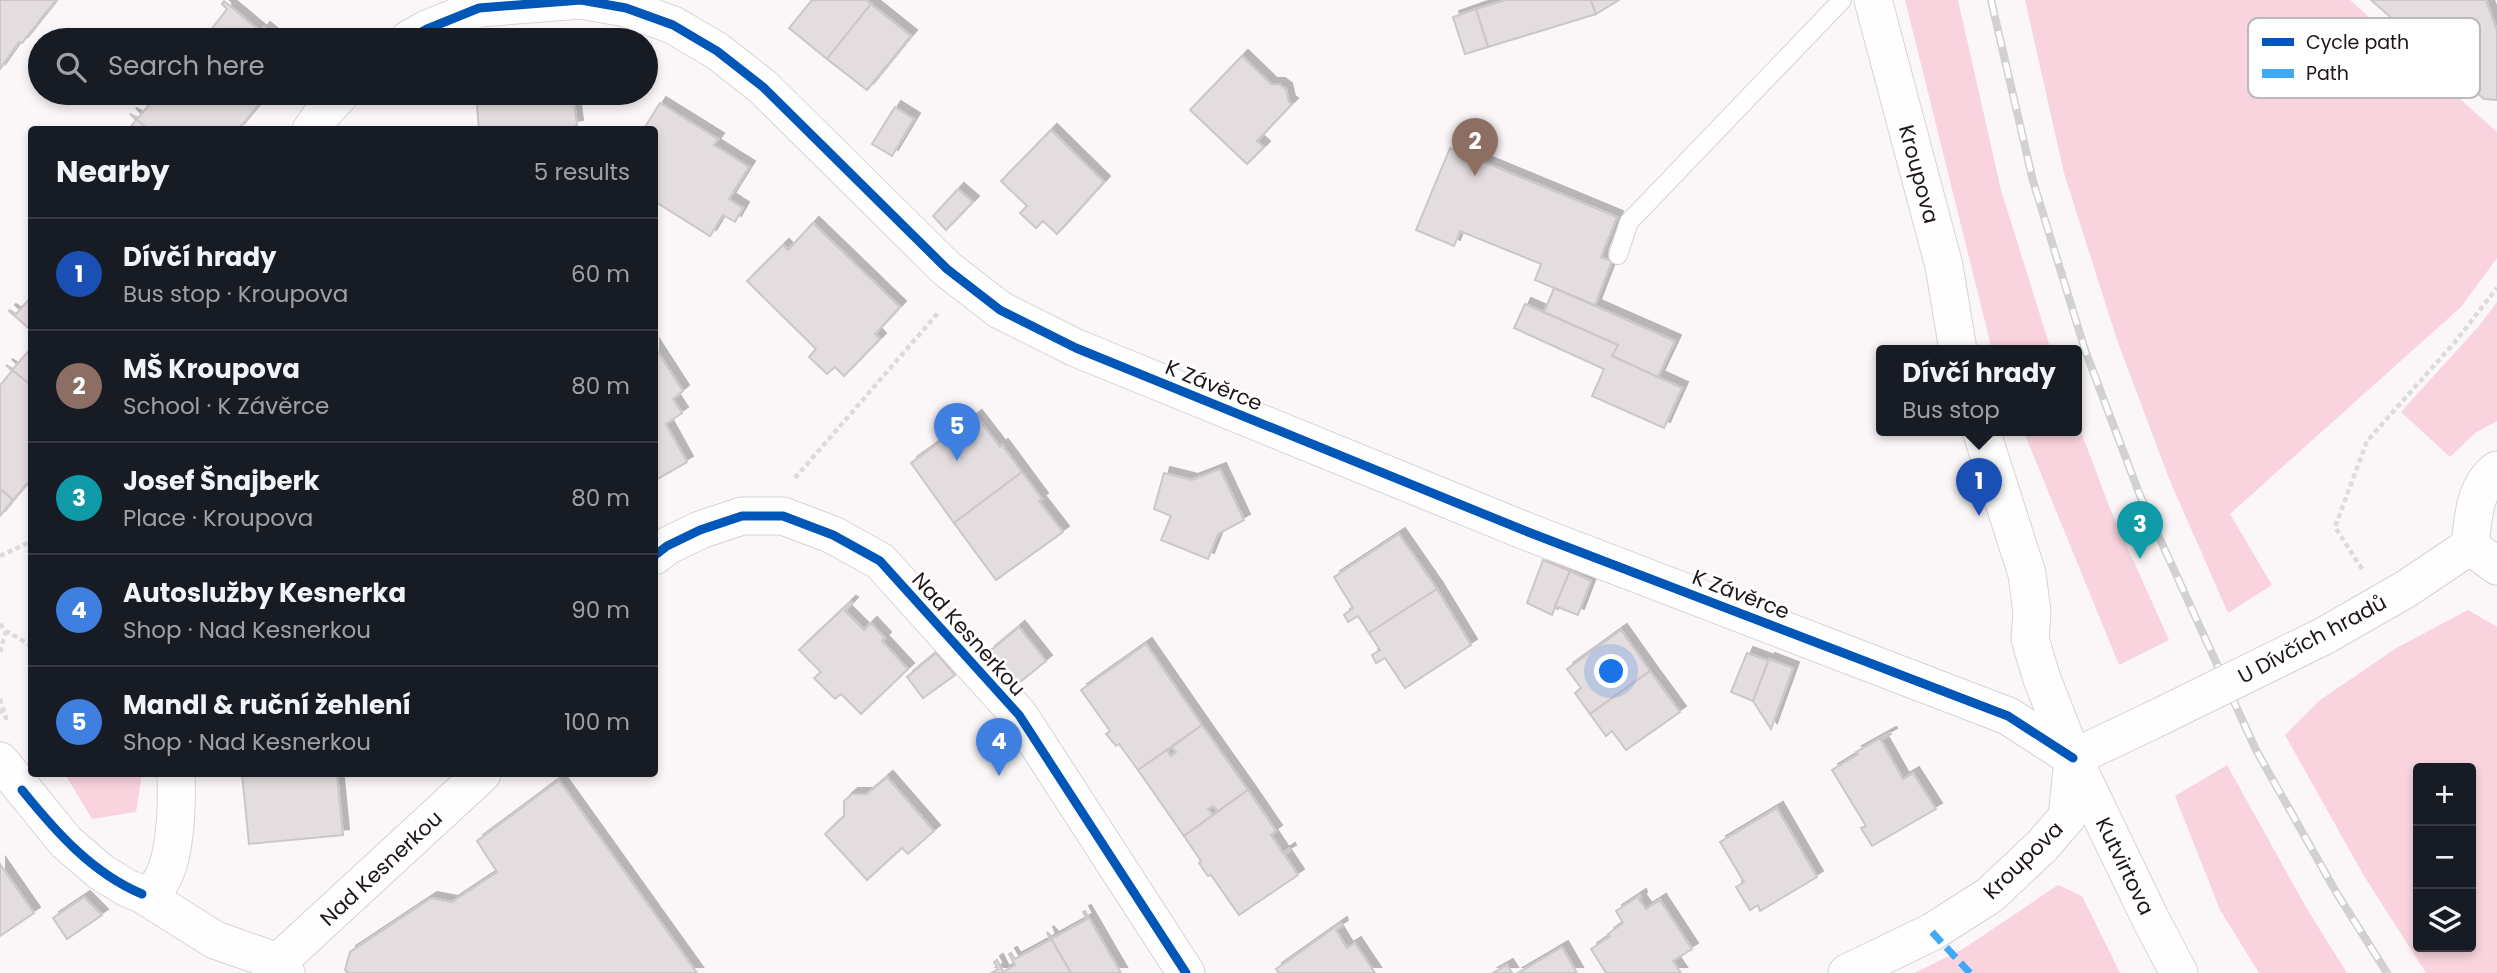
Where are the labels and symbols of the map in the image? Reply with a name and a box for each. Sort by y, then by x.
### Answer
legend [2248,18,2480,98]
text: Cycle path [2306,29,2409,56]
text: Path [2306,60,2349,87]
pin: 2 [1452,118,1498,176]
street label: Kroupova [1892,122,1946,226]
street label: K Závěrce [1161,352,1267,418]
pin: 5 [934,403,980,461]
pin: 1 [1956,458,2002,516]
pin: 3 [2117,501,2163,559]
street label: K Závěrce [1688,562,1794,626]
street label: Nad Kesnerkou [906,566,1032,702]
street label: U Dívčích hradů [2233,588,2391,690]
your location [1594,654,1628,688]
pin: 4 [976,718,1022,776]
street label: Nad Kesnerkou [314,804,448,932]
street label: Kutvirtova [2089,812,2161,920]
street label: Kroupova [1977,815,2069,905]

